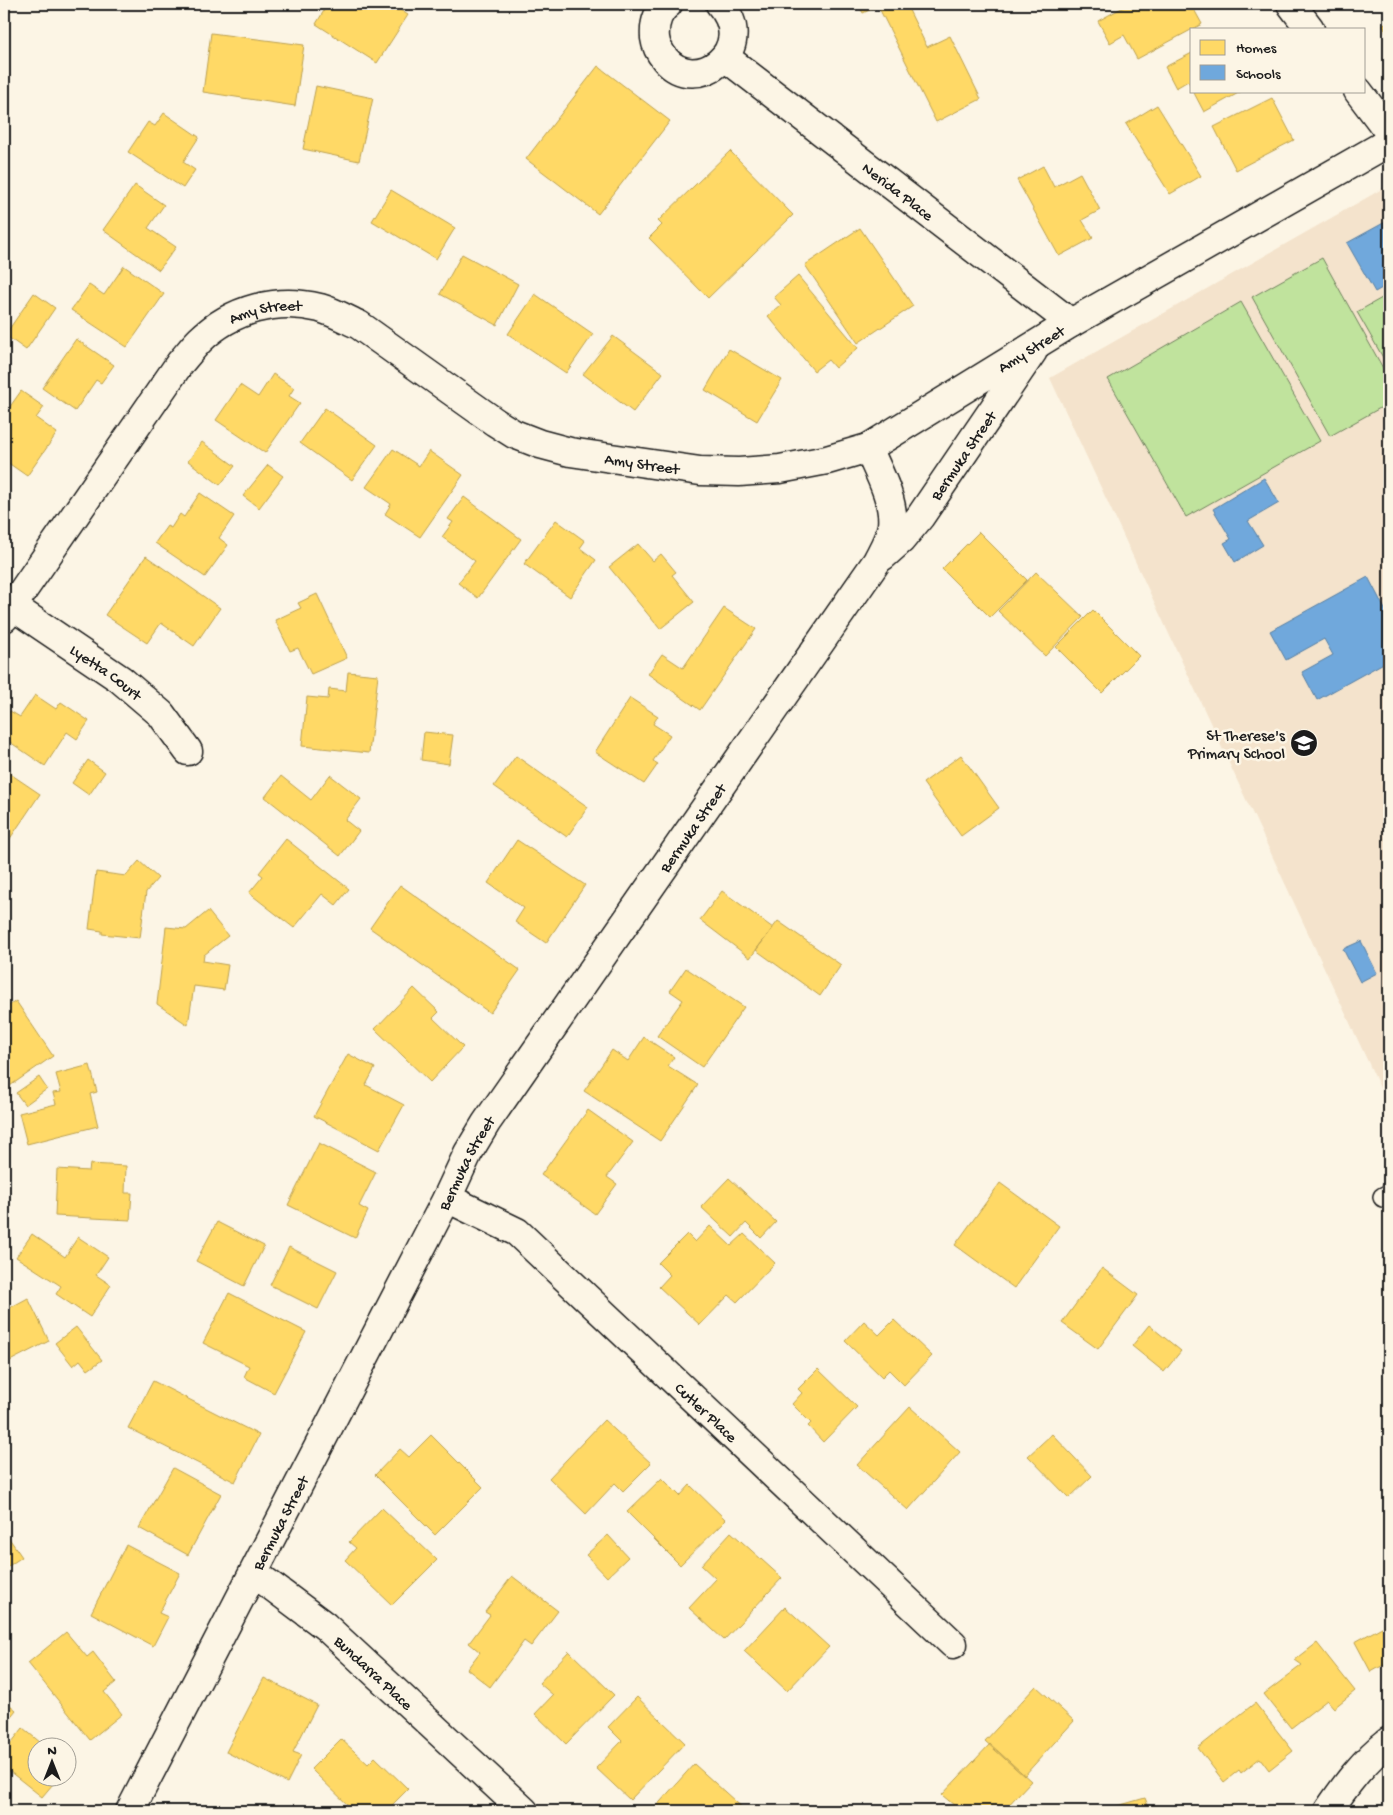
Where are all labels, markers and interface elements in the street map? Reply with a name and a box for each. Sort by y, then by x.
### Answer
legend [1190,28,1366,92]
text: Homes [1236,40,1277,58]
text: Schools [1236,66,1281,84]
street label: Nerida Place [857,160,937,227]
street label: Amy Street [226,298,304,330]
street label: Amy Street [995,322,1071,379]
street label: Bermuka Street [928,408,1003,506]
street label: Amy Street [603,451,682,481]
street label: Lyetta Court [65,642,145,707]
place label: St Therese's Primary School [1187,728,1286,765]
school or university icon: St Therese's Primary School [1289,728,1319,758]
street label: Bermuka Street [657,780,733,878]
street label: Bermuka Street [436,1113,502,1215]
street label: Cutler Place [669,1380,740,1448]
street label: Bermuka Street [250,1472,315,1575]
street label: Bundarra Place [328,1633,416,1716]
north arrow [28,1738,78,1788]
text: N [47,1743,57,1760]

